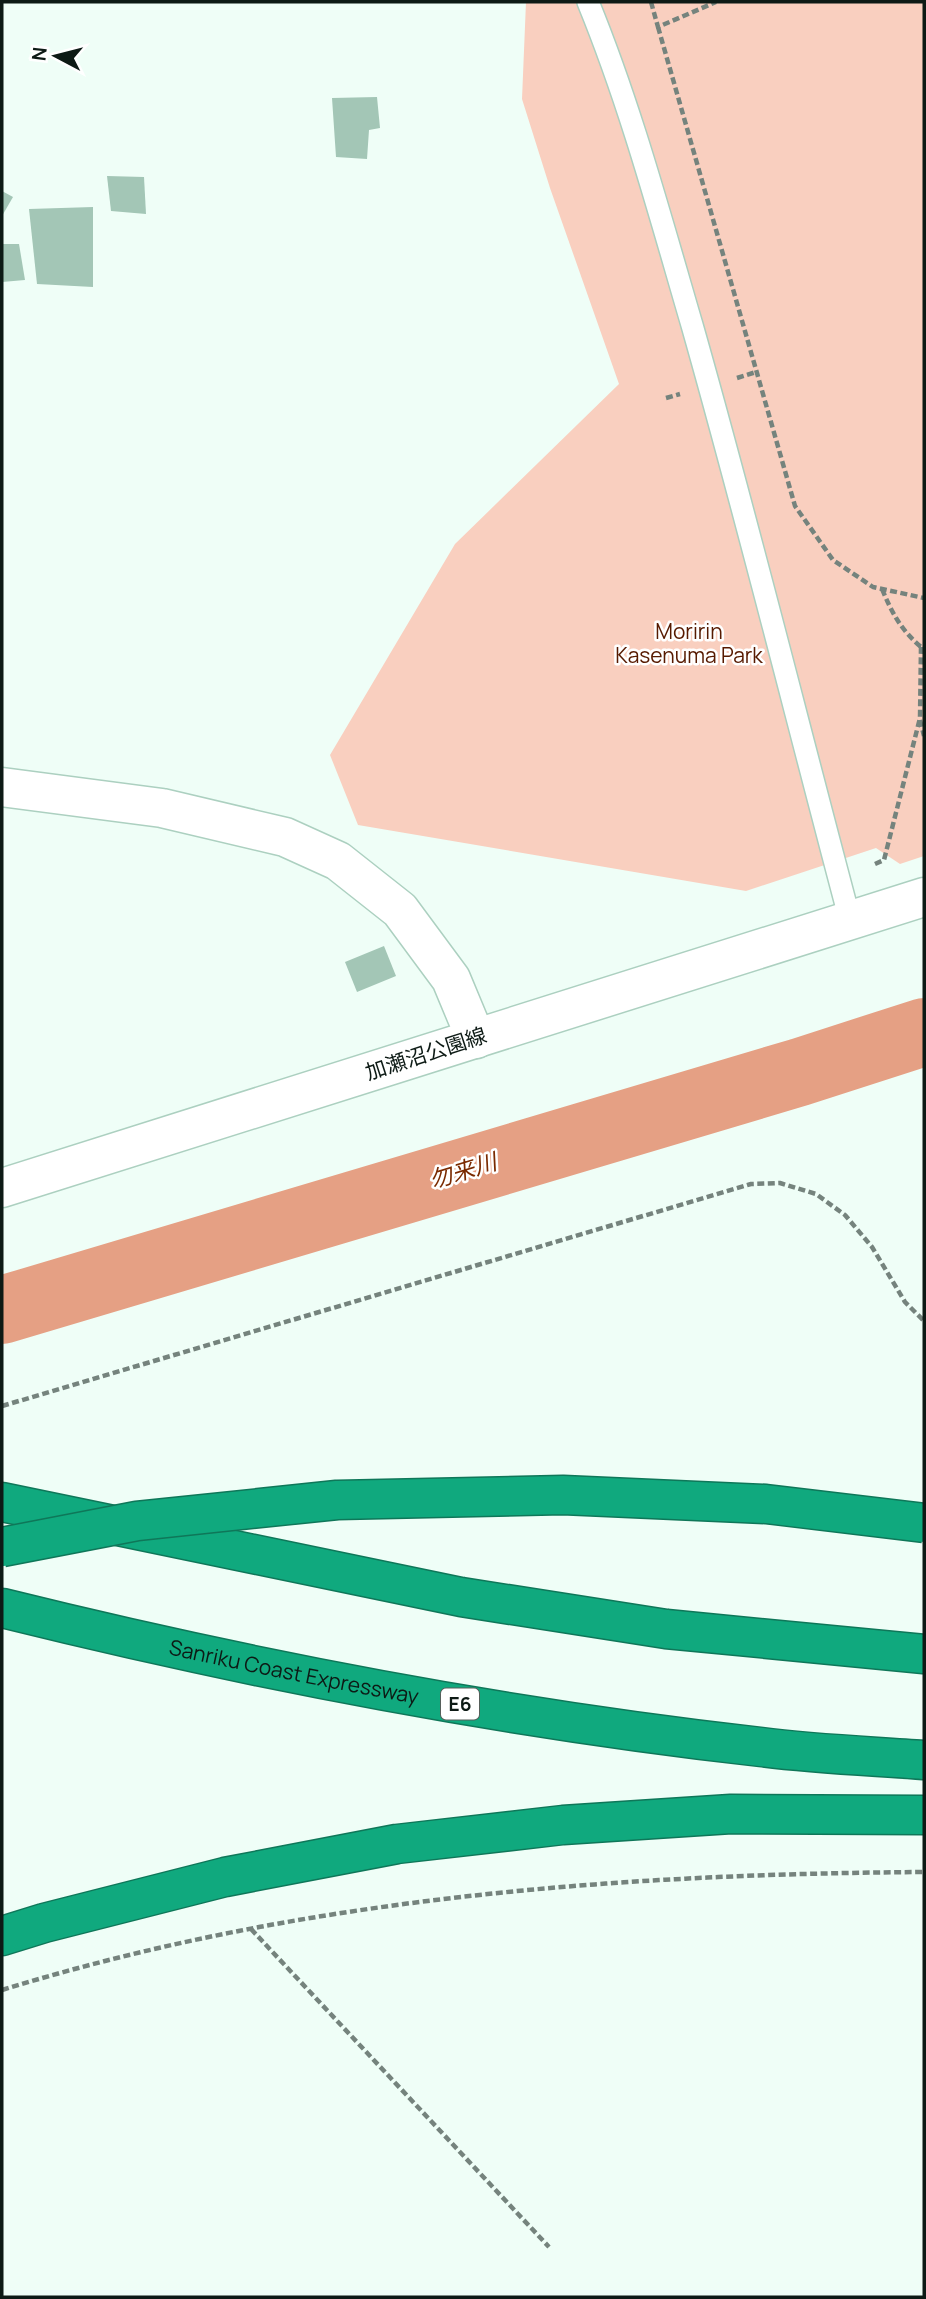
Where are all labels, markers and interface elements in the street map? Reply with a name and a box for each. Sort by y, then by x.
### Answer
north arrow [21,21,91,91]
text: N [25,46,53,62]
park label: Moririn Kasenuma Park [615,617,763,669]
street label: 加瀬沼公園線 [361,1020,490,1086]
water label: 勿来川 [425,1144,503,1195]
street label: Sanriku Coast Expressway [167,1633,421,1710]
road number: E6 [441,1688,479,1720]

